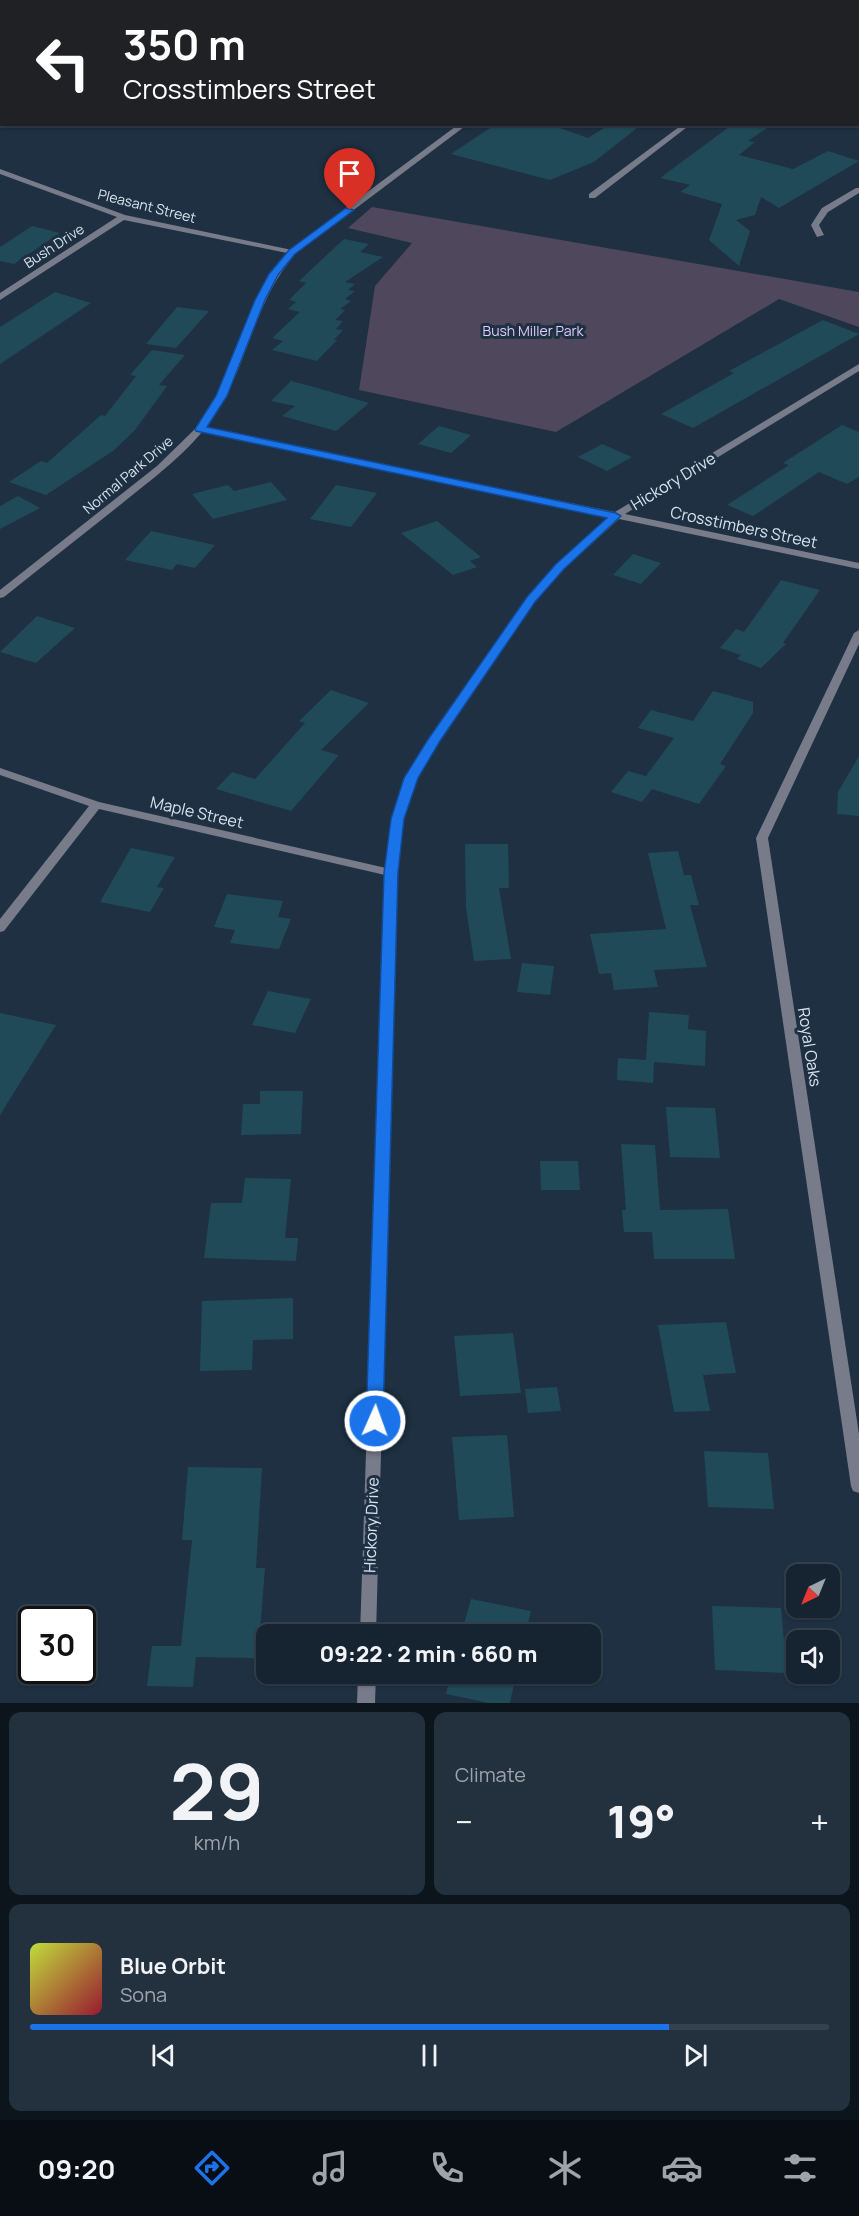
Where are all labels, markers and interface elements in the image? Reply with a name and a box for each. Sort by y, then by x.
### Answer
text: 350 m [123,15,246,73]
icon: left [24,24,102,102]
text: Crosstimbers Street [123,70,376,107]
pin [324,148,375,210]
icon: arrive [333,157,366,190]
street label: Pleasant Street [96,184,199,227]
street label: Bush Drive [20,219,87,272]
park label: Bush Miller Park [483,321,584,340]
street label: Normal Park Drive [79,431,177,518]
street label: Hickory Drive [626,447,720,515]
street label: Crosstimbers Street [668,501,820,553]
street label: Maple Street [148,791,246,833]
street label: Royal Oaks [793,1006,827,1088]
position arrow [343,1389,407,1453]
street label: Hickory Drive [358,1477,384,1573]
north arrow [786,1564,840,1618]
map controls [786,1564,840,1684]
speed limit sign: 30 [18,1606,96,1684]
button: sound [786,1630,840,1684]
text: 09:22 · 2 min · 660 m [320,1639,537,1669]
text: 29 [170,1737,264,1843]
text: Climate [455,1761,526,1788]
text: 19° [607,1790,676,1852]
text: − [455,1799,473,1844]
text: + [810,1799,829,1844]
text: km/h [194,1829,240,1856]
text: Blue Orbit [120,1951,226,1981]
text: Sona [120,1981,167,2008]
icon: previous [147,2039,180,2072]
icon: pause [413,2039,446,2072]
icon: next [679,2039,712,2072]
icon: directions [191,2147,233,2189]
icon: music [309,2147,351,2189]
icon: phone [426,2147,468,2189]
icon: climate [544,2147,586,2189]
icon: car [661,2147,703,2189]
icon: filters [779,2147,821,2189]
text: 09:20 [38,2150,115,2187]

